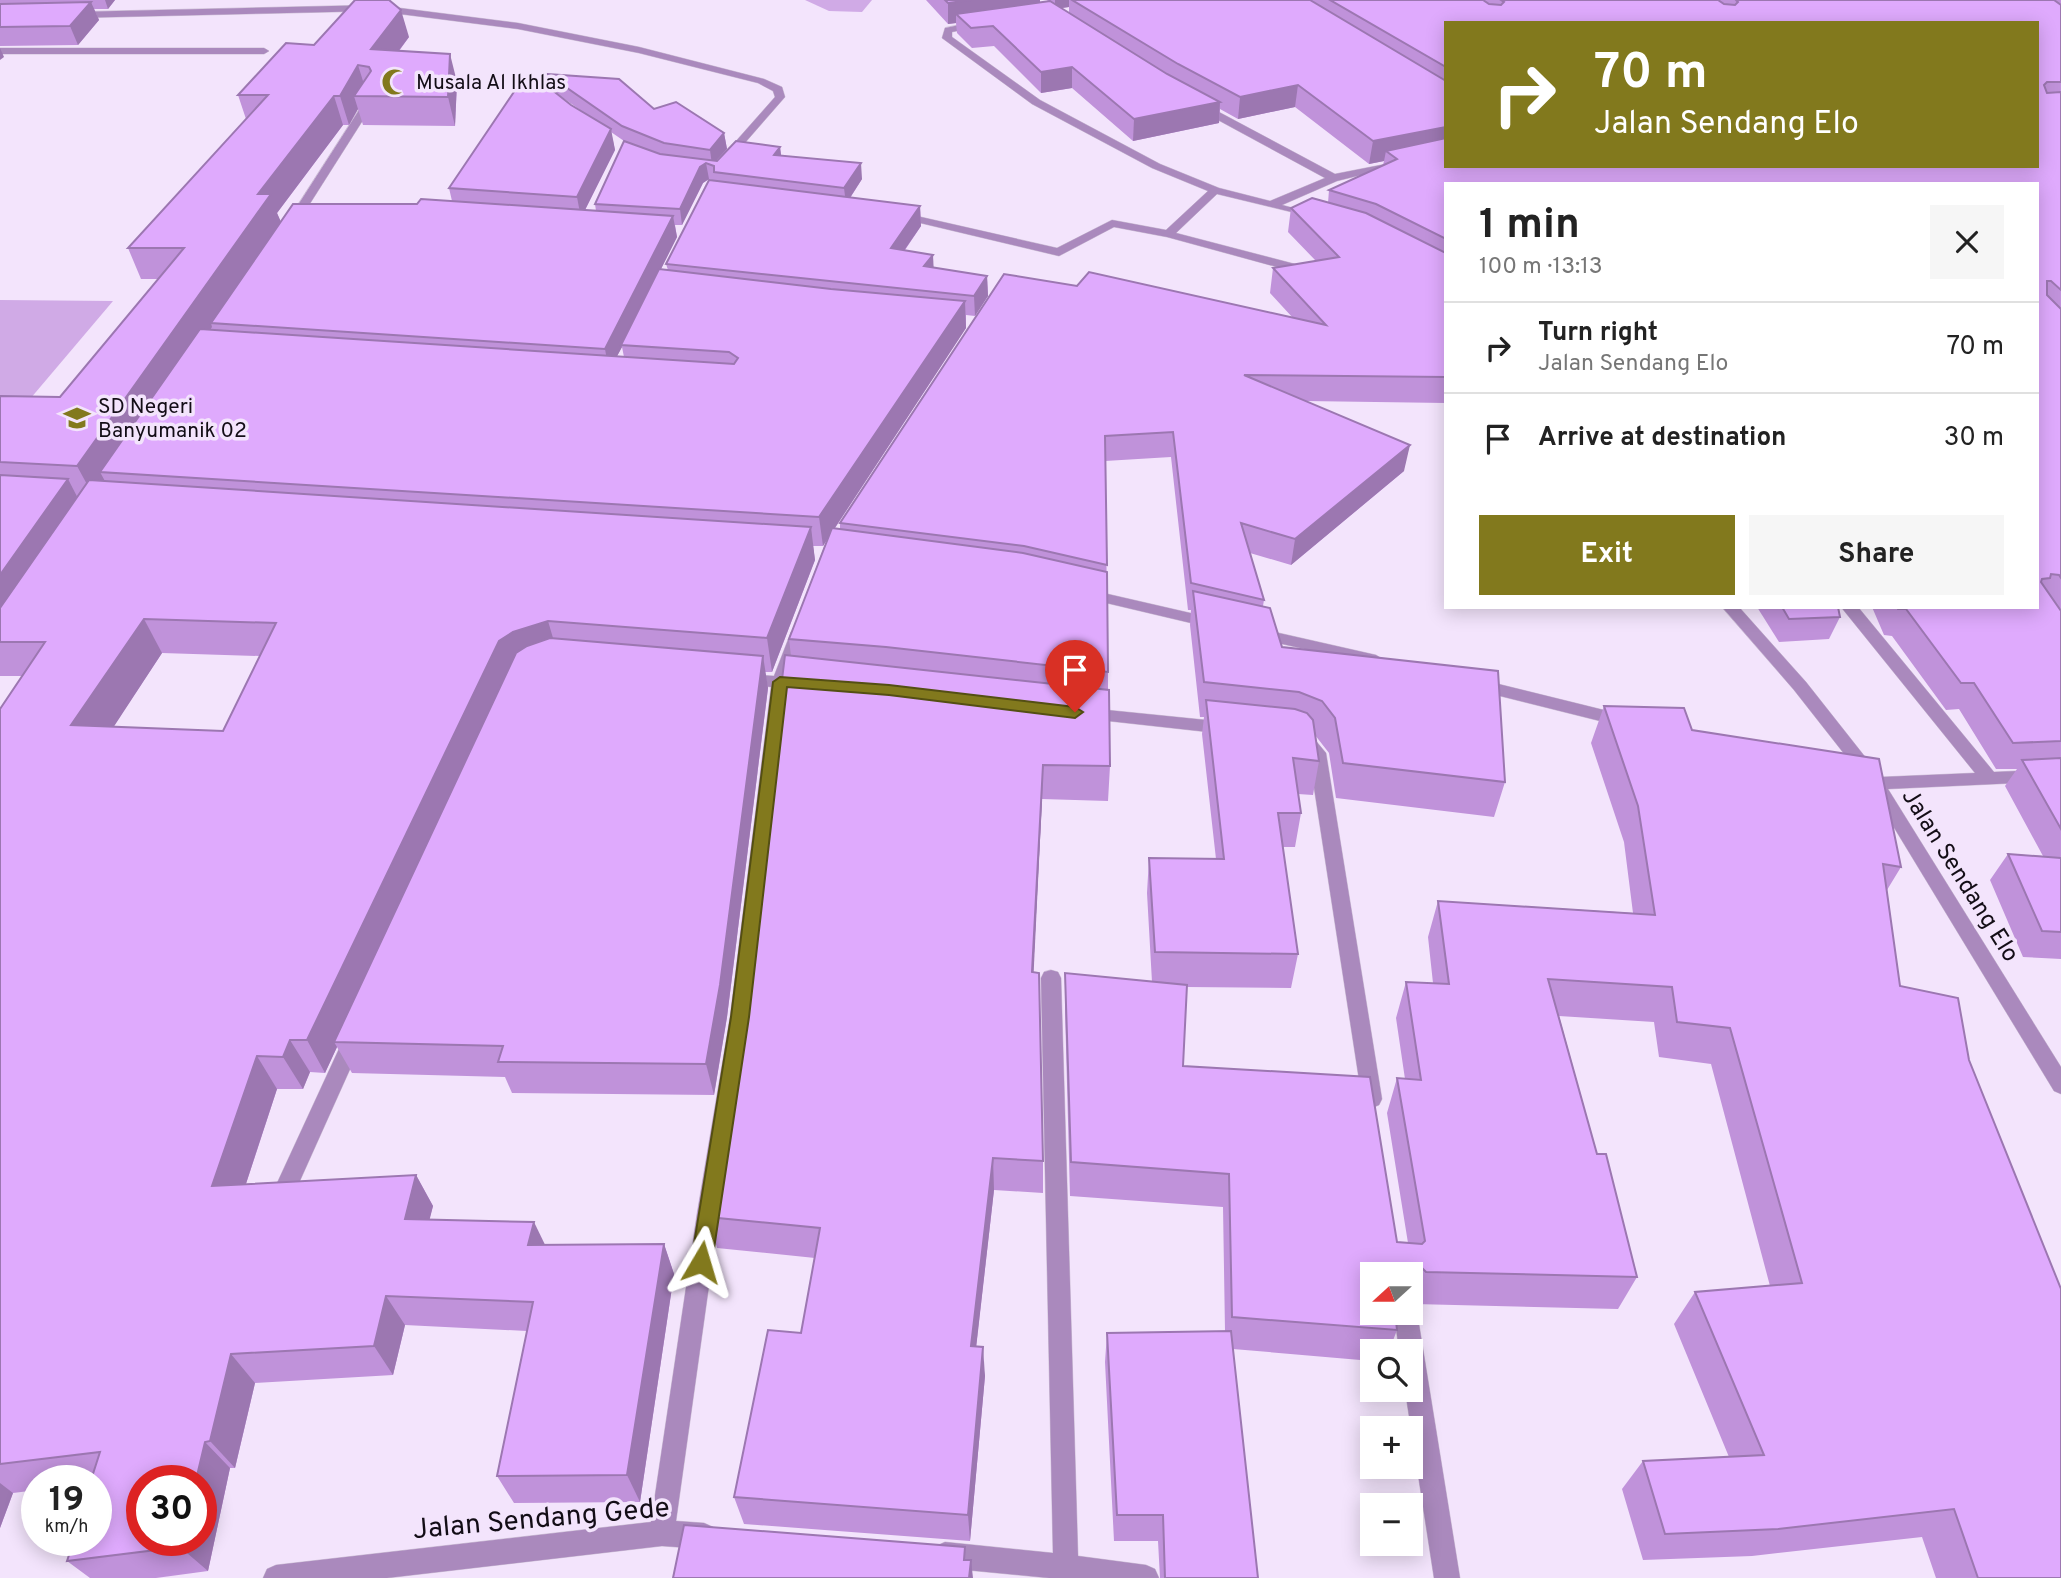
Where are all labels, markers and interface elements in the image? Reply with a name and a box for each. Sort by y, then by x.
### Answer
text: 70 m [1594,44,1708,106]
icon: right [1479,49,1570,140]
mosque icon: Musala Al Ikhlas [380,67,410,97]
place label: Musala Al Ikhlas [416,70,566,97]
text: Jalan Sendang Elo [1594,105,1859,145]
text: 1 min [1479,200,1580,253]
button: close [1930,205,2004,279]
text: 100 m · 13:13 [1479,253,1603,282]
text: Turn right [1538,317,1658,350]
icon: right [1479,329,1517,367]
text: 70 m [1946,331,2004,364]
text: Jalan Sendang Elo [1538,350,1728,379]
place label: SD Negeri Banyumanik 02 [98,394,247,445]
school or university icon: SD Negeri Banyumanik 02 [62,403,92,433]
icon: arrive [1479,420,1517,458]
text: Arrive at destination [1538,422,1786,455]
text: 30 m [1944,422,2004,455]
button: Exit [1479,515,1735,595]
button: Share [1749,515,2004,595]
pin [1045,640,1105,712]
icon: arrive [1056,651,1094,689]
street label: Jalan Sendang Elo [1894,784,2025,968]
position arrow [664,1225,738,1299]
north arrow [1360,1262,1423,1325]
map controls [1360,1262,1423,1556]
button: search [1360,1339,1423,1402]
button: + [1360,1416,1423,1479]
speed limit sign: 30 [126,1465,217,1556]
text: 19 [49,1479,84,1523]
street label: Jalan Sendang Gede [411,1491,671,1549]
button: − [1360,1493,1423,1556]
text: km/h [45,1516,88,1539]

